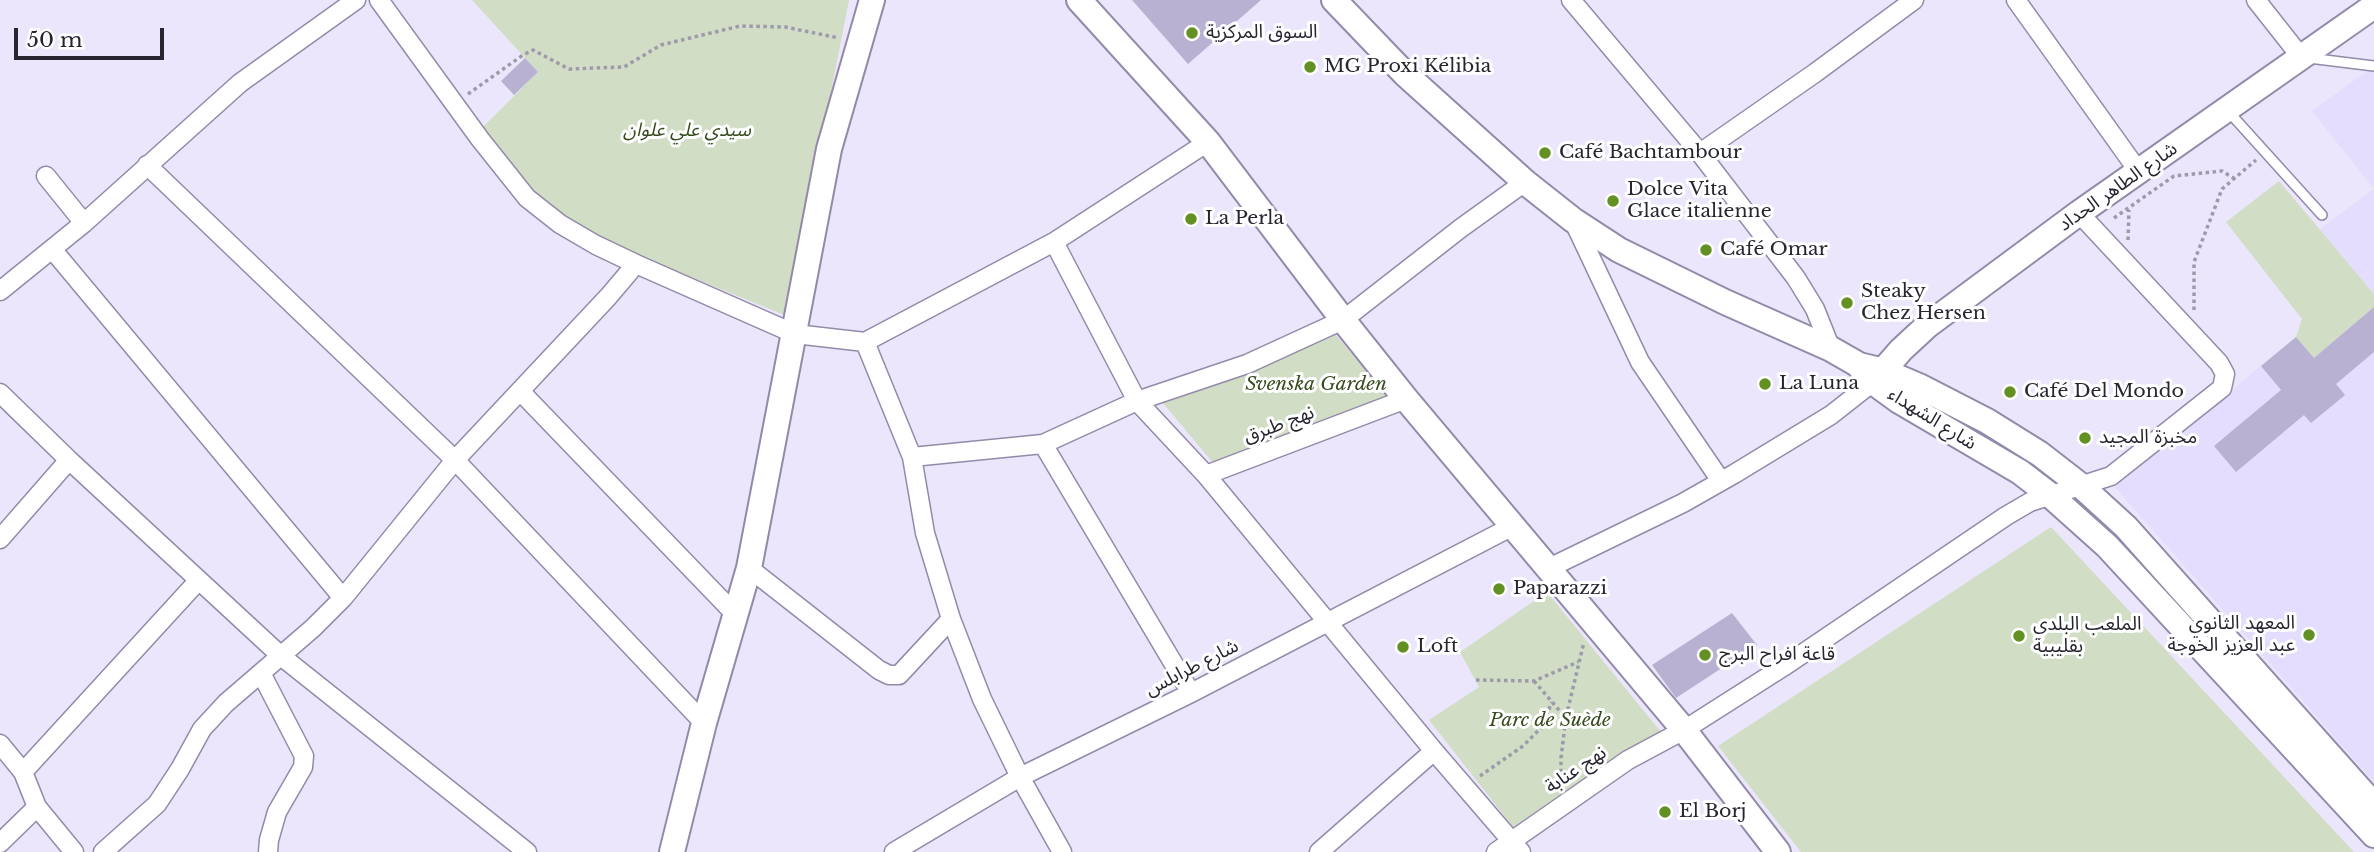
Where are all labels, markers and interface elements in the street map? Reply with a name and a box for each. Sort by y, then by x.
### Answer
scale bar [18,14,168,58]
place label: السوق المركزية [1206,22,1318,44]
marker: السوق المركزية [1184,25,1200,41]
text: 50 m [27,27,82,53]
place label: MG Proxi Kélibia [1324,56,1491,78]
marker: MG Proxi Kélibia [1302,59,1318,75]
park label: سيدي علي علوان [623,120,751,142]
street label: شارع الطاهر الحداد [2054,137,2182,237]
place label: Café Bachtambour [1559,142,1742,164]
marker: Café Bachtambour [1537,145,1553,161]
place label: Dolce Vita Glace italienne [1627,179,1772,223]
marker: Dolce Vita Glace italienne [1605,193,1621,209]
place label: La Perla [1205,208,1284,230]
marker: La Perla [1183,211,1199,227]
place label: Café Omar [1720,239,1828,261]
marker: Café Omar [1698,242,1714,258]
place label: Steaky Chez Hersen [1861,281,1986,325]
marker: Steaky Chez Hersen [1839,295,1855,311]
place label: La Luna [1779,373,1859,395]
park label: Svenska Garden [1245,374,1387,396]
marker: La Luna [1757,376,1773,392]
place label: Café Del Mondo [2024,381,2184,403]
street label: شارع الشهداء [1883,383,1981,455]
marker: Café Del Mondo [2002,384,2018,400]
street label: نهج طبرق [1241,401,1317,449]
place label: مخبزة المجيد [2099,427,2197,449]
marker: مخبزة المجيد [2077,430,2093,446]
place label: Paparazzi [1513,578,1607,600]
marker: Paparazzi [1491,581,1507,597]
place label: المعهد الثانوي عبد العزيز الخوجة [2167,613,2295,657]
place label: الملعب البلدي بقليبية [2033,614,2141,658]
marker: المعهد الثانوي عبد العزيز الخوجة [2301,627,2317,643]
marker: الملعب البلدي بقليبية [2011,628,2027,644]
street label: شارع طرابلس [1141,635,1243,701]
place label: Loft [1417,636,1458,658]
marker: Loft [1395,639,1411,655]
place label: قاعة افراح البرج [1719,644,1835,666]
marker: قاعة افراح البرج [1697,647,1713,663]
park label: Parc de Suède [1489,710,1611,732]
street label: نهج عنابة [1541,741,1611,799]
place label: El Borj [1679,801,1746,823]
marker: El Borj [1657,804,1673,820]

